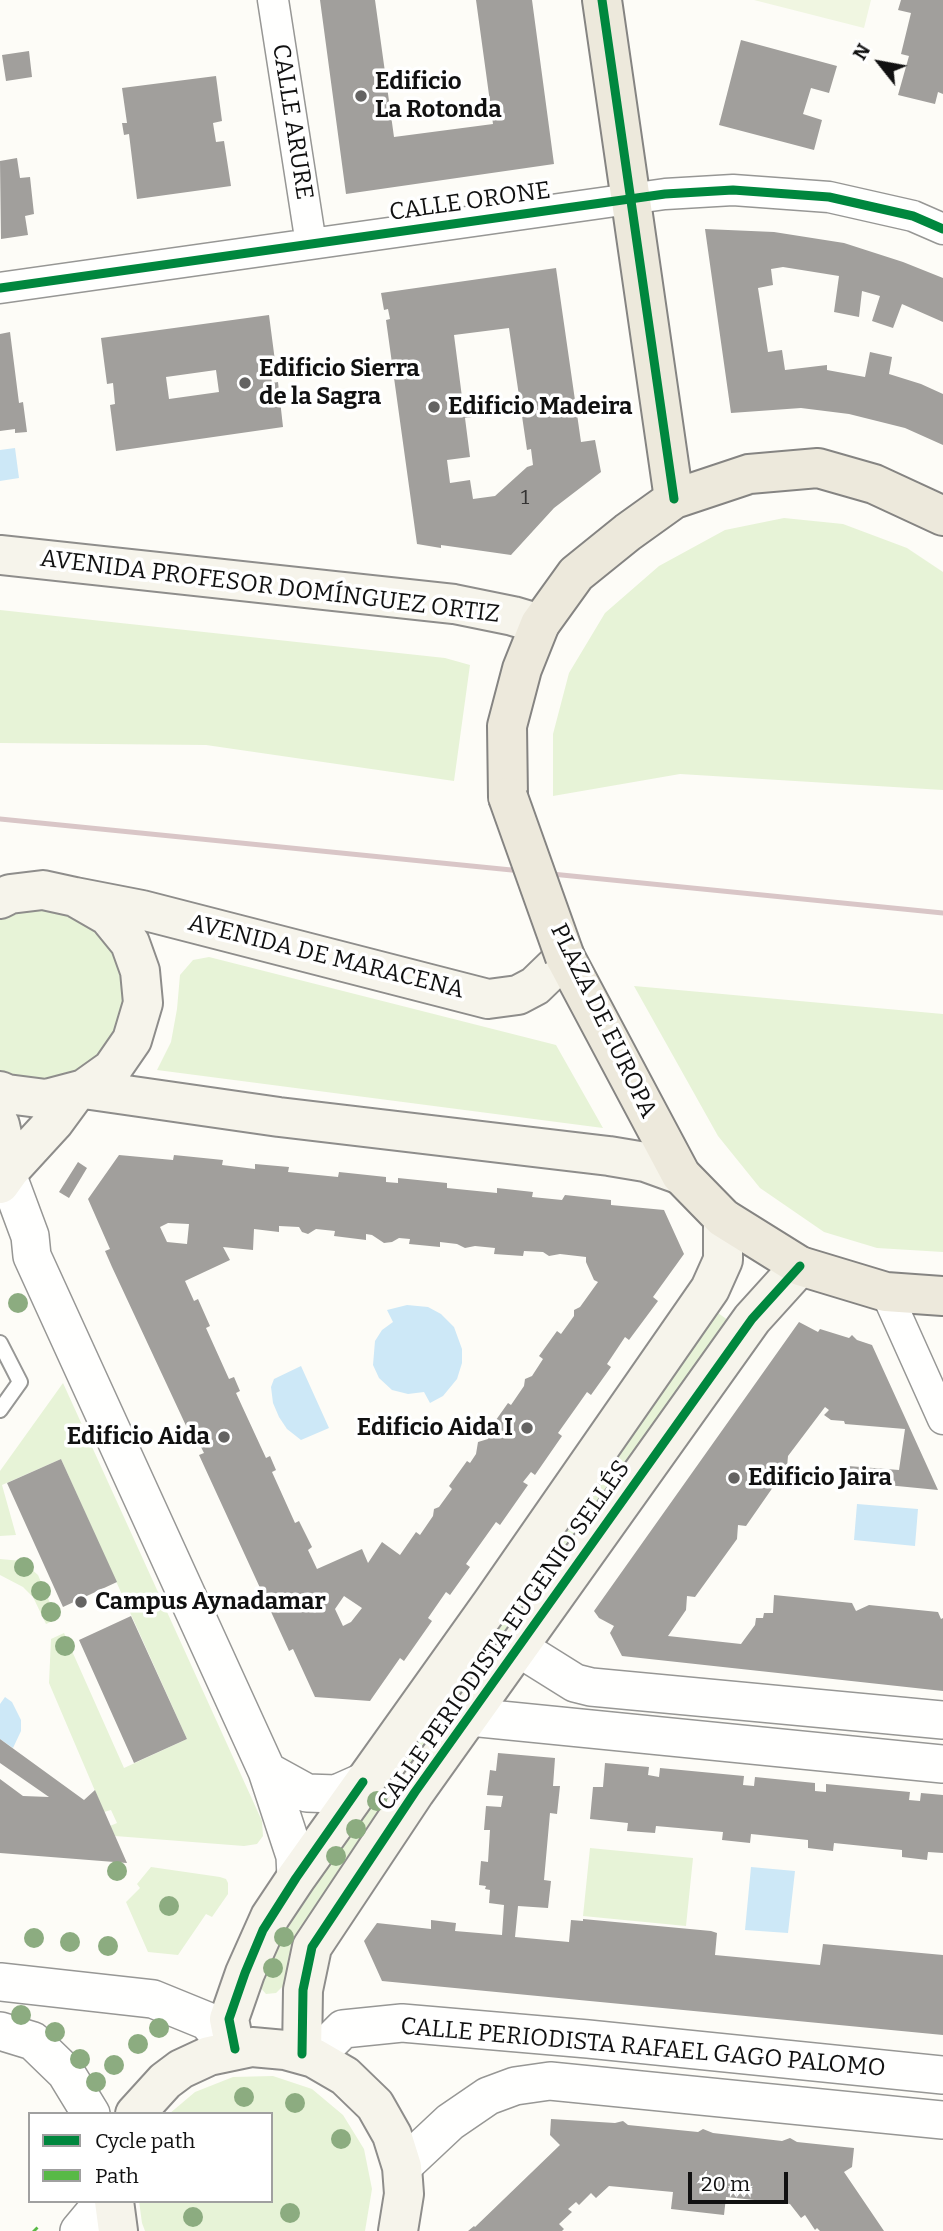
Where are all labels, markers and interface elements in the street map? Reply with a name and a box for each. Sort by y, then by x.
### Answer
north arrow [845,28,915,98]
text: N [848,40,875,64]
street label: CALLE ARURE [265,42,319,202]
place label: Edificio La Rotonda [375,68,502,124]
marker: Edificio La Rotonda [353,88,369,104]
street label: CALLE ORONE [388,176,552,228]
place label: Edificio Sierra de la Sagra [259,355,420,411]
marker: Edificio Sierra de la Sagra [237,375,253,391]
place label: Edificio Madeira [448,393,632,421]
marker: Edificio Madeira [426,399,442,415]
house number: 1 [521,485,529,511]
street label: AVENIDA PROFESOR DOMÍNGUEZ ORTIZ [39,545,501,629]
street label: AVENIDA DE MARACENA [185,909,467,1005]
street label: PLAZA DE EUROPA [544,919,662,1123]
place label: Edificio Aida I [357,1414,513,1442]
marker: Edificio Aida I [519,1420,535,1436]
place label: Edificio Aida [67,1423,210,1451]
marker: Edificio Aida [216,1429,232,1445]
street label: CALLE PERIODISTA EUGENIO SELLÉS [371,1455,637,1817]
place label: Edificio Jaira [748,1464,892,1492]
marker: Edificio Jaira [726,1470,742,1486]
place label: Campus Aynadamar [95,1588,326,1616]
marker: Campus Aynadamar [73,1594,89,1610]
street label: CALLE PERIODISTA RAFAEL GAGO PALOMO [399,2012,887,2084]
legend [28,2112,273,2203]
text: Cycle path [95,2128,195,2154]
scale bar [691,2158,791,2202]
text: Path [95,2163,139,2189]
text: 20 m [701,2171,750,2197]

